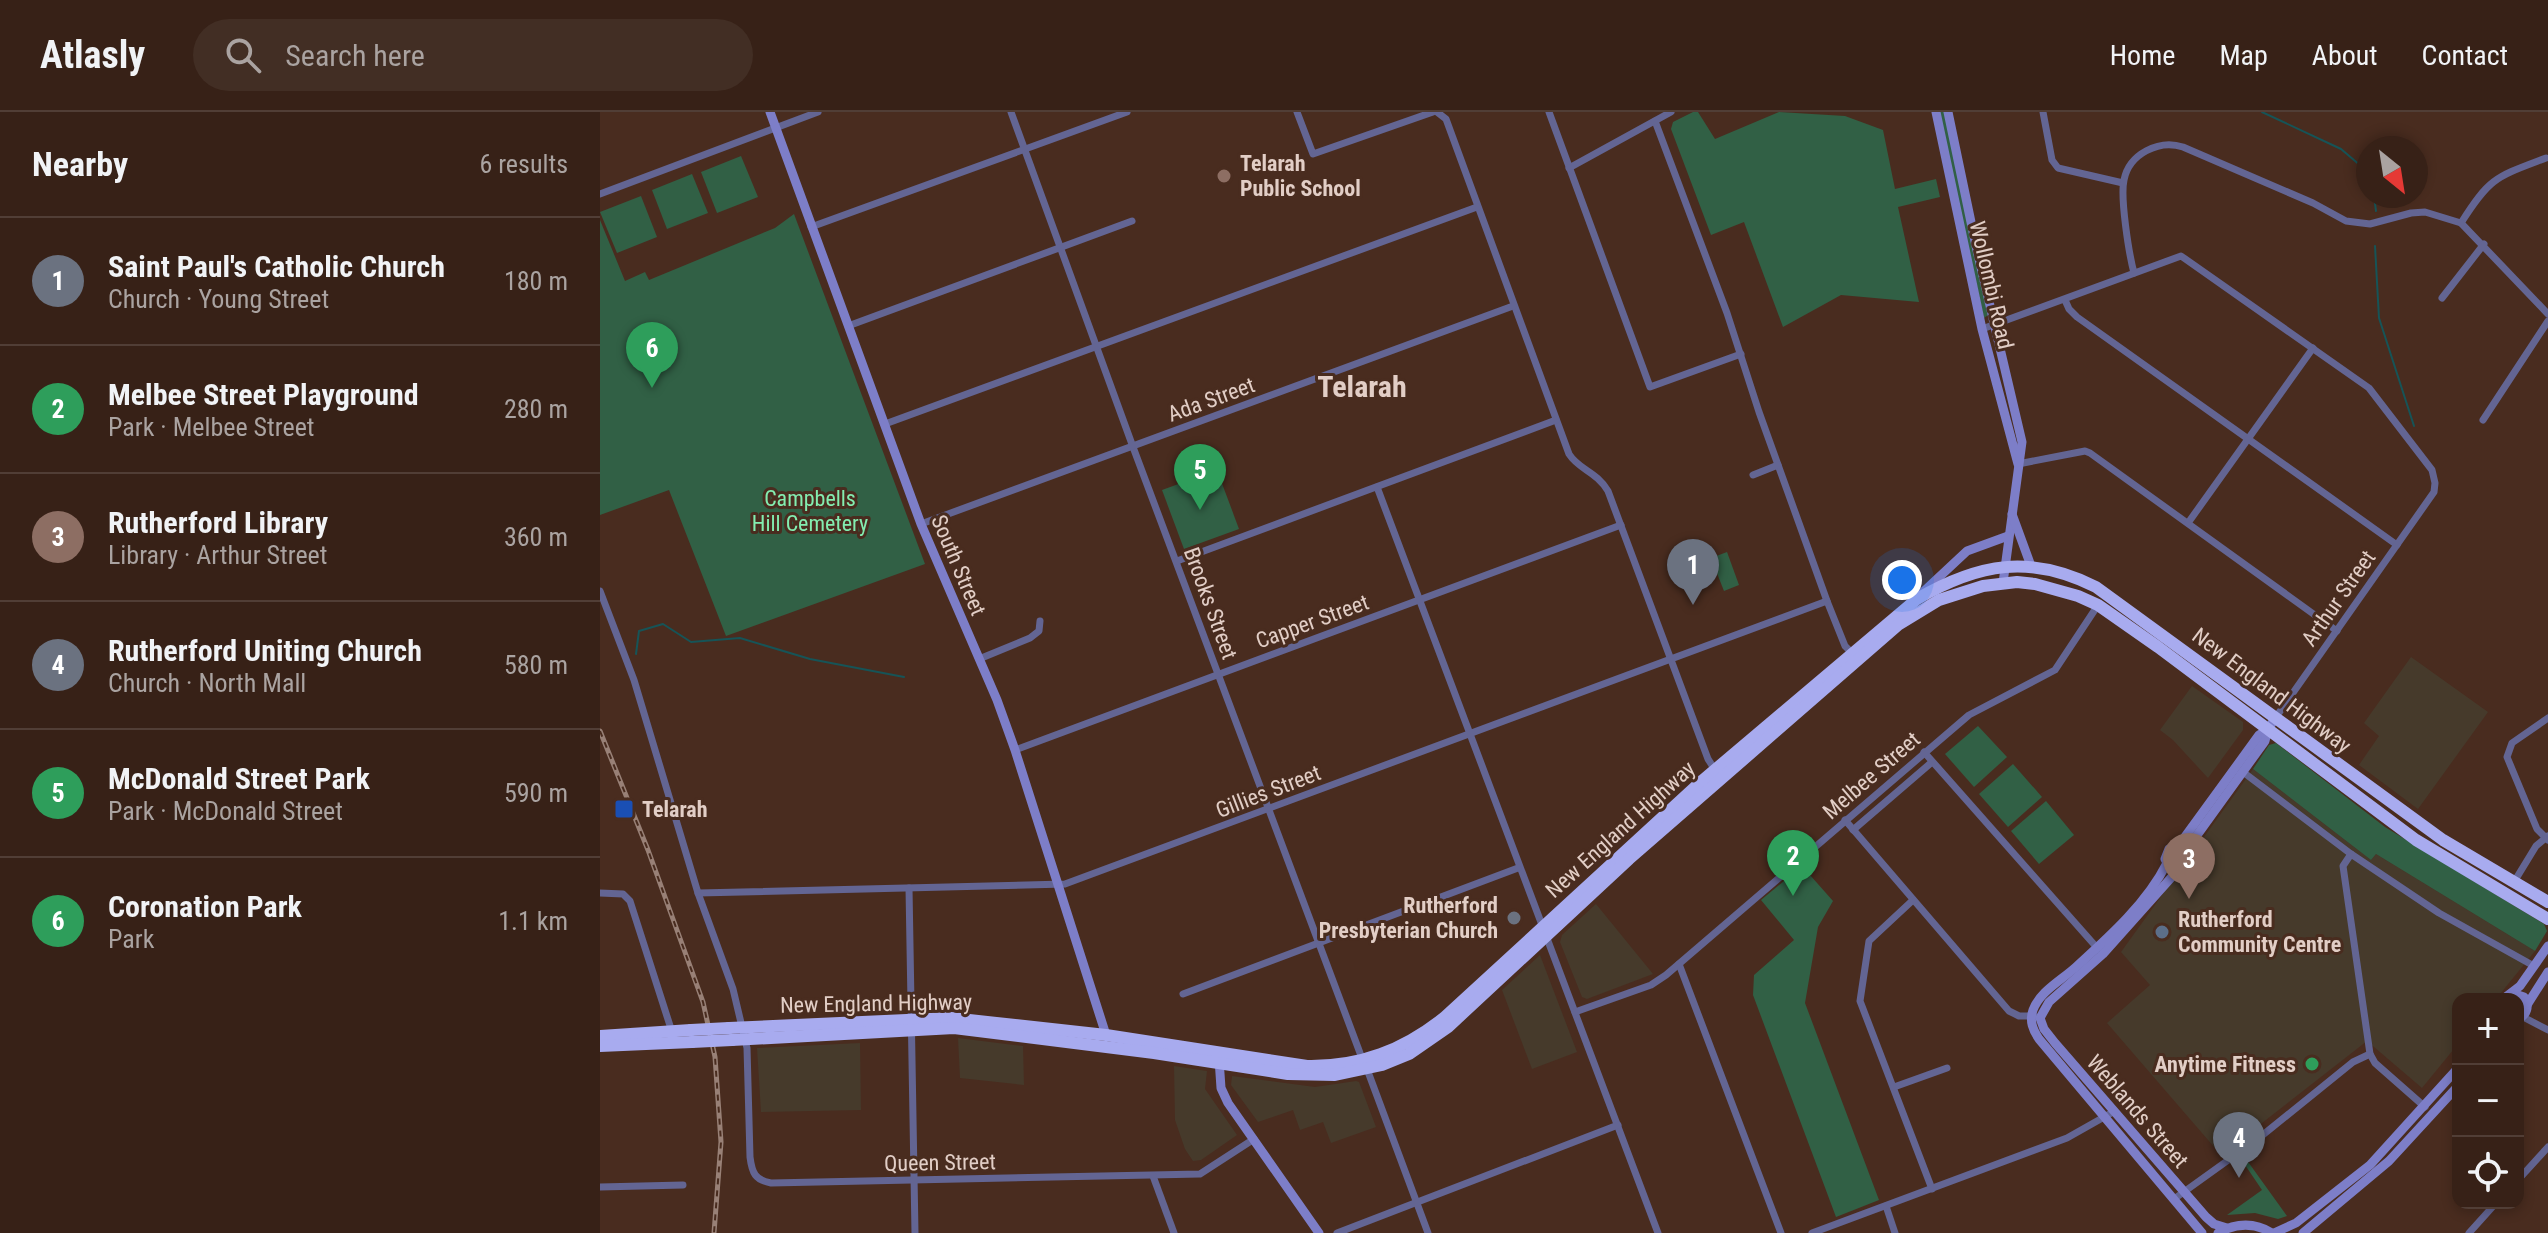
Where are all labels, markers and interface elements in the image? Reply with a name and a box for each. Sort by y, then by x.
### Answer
search box [193,19,753,91]
text: Atlasly [40,33,145,77]
icon: search [221,33,265,77]
text: Search here [285,38,425,73]
text: Home [2110,39,2175,72]
text: Map [2219,39,2268,72]
text: About [2312,39,2378,72]
text: Contact [2422,39,2508,72]
north arrow [2356,136,2428,208]
text: Nearby [32,144,128,184]
text: 6 results [479,149,568,179]
place label: Telarah Public School [1240,151,1361,201]
marker: Telarah Public School [1215,167,1233,185]
street label: Wollombi Road [1965,219,2018,351]
text: Saint Paul's Catholic Church [108,249,445,284]
text: 1 [51,266,65,296]
text: 180 m [504,266,568,296]
text: Church · Young Street [108,284,329,314]
pin: 6 [626,322,678,388]
district label: Telarah [1317,369,1407,404]
street label: Ada Street [1164,372,1258,427]
text: Melbee Street Playground [108,377,419,412]
text: 2 [51,394,65,424]
text: 280 m [504,394,568,424]
text: Park · Melbee Street [108,412,315,442]
pin: 5 [1174,444,1226,510]
park label: Campbells Hill Cemetery [752,486,868,536]
text: Rutherford Library [108,505,328,540]
street label: South Street [926,511,991,619]
text: 3 [51,522,65,552]
text: 360 m [504,522,568,552]
pin: 1 [1667,539,1719,605]
text: Library · Arthur Street [108,540,327,570]
street label: Brooks Street [1179,544,1242,662]
street label: Arthur Street [2296,546,2380,651]
your location [1882,560,1922,600]
street label: Capper Street [1252,589,1372,653]
street label: New England Highway [2188,623,2356,758]
text: Rutherford Uniting Church [108,633,422,668]
text: 4 [51,650,65,680]
text: 580 m [504,650,568,680]
text: Church · North Mall [108,668,306,698]
street label: Melbee Street [1818,727,1925,824]
street label: New England Highway [1541,756,1700,903]
street label: Gillies Street [1212,760,1324,823]
text: McDonald Street Park [108,761,370,796]
text: 5 [51,778,65,808]
text: 590 m [504,778,568,808]
text: Park · McDonald Street [108,796,343,826]
place label: Telarah [642,797,708,822]
marker: Telarah [613,798,635,820]
pin: 2 [1767,830,1819,896]
pin: 3 [2163,833,2215,899]
text: Coronation Park [108,889,302,924]
place label: Rutherford Presbyterian Church [1319,893,1498,943]
text: 6 [51,906,65,936]
text: 1.1 km [498,906,568,936]
place label: Rutherford Community Centre [2178,907,2341,957]
marker: Rutherford Presbyterian Church [1505,909,1523,927]
marker: Rutherford Community Centre [2153,923,2171,941]
text: Park [108,924,154,954]
street label: New England Highway [780,989,972,1018]
map controls [2452,993,2524,1209]
button: + [2452,993,2524,1065]
street label: Weblands Street [2082,1050,2193,1173]
place label: Anytime Fitness [2154,1052,2296,1077]
marker: Anytime Fitness [2303,1055,2321,1073]
button: − [2452,1065,2524,1137]
pin: 4 [2213,1112,2265,1178]
button: locate [2452,1137,2524,1209]
street label: Queen Street [884,1149,996,1176]

